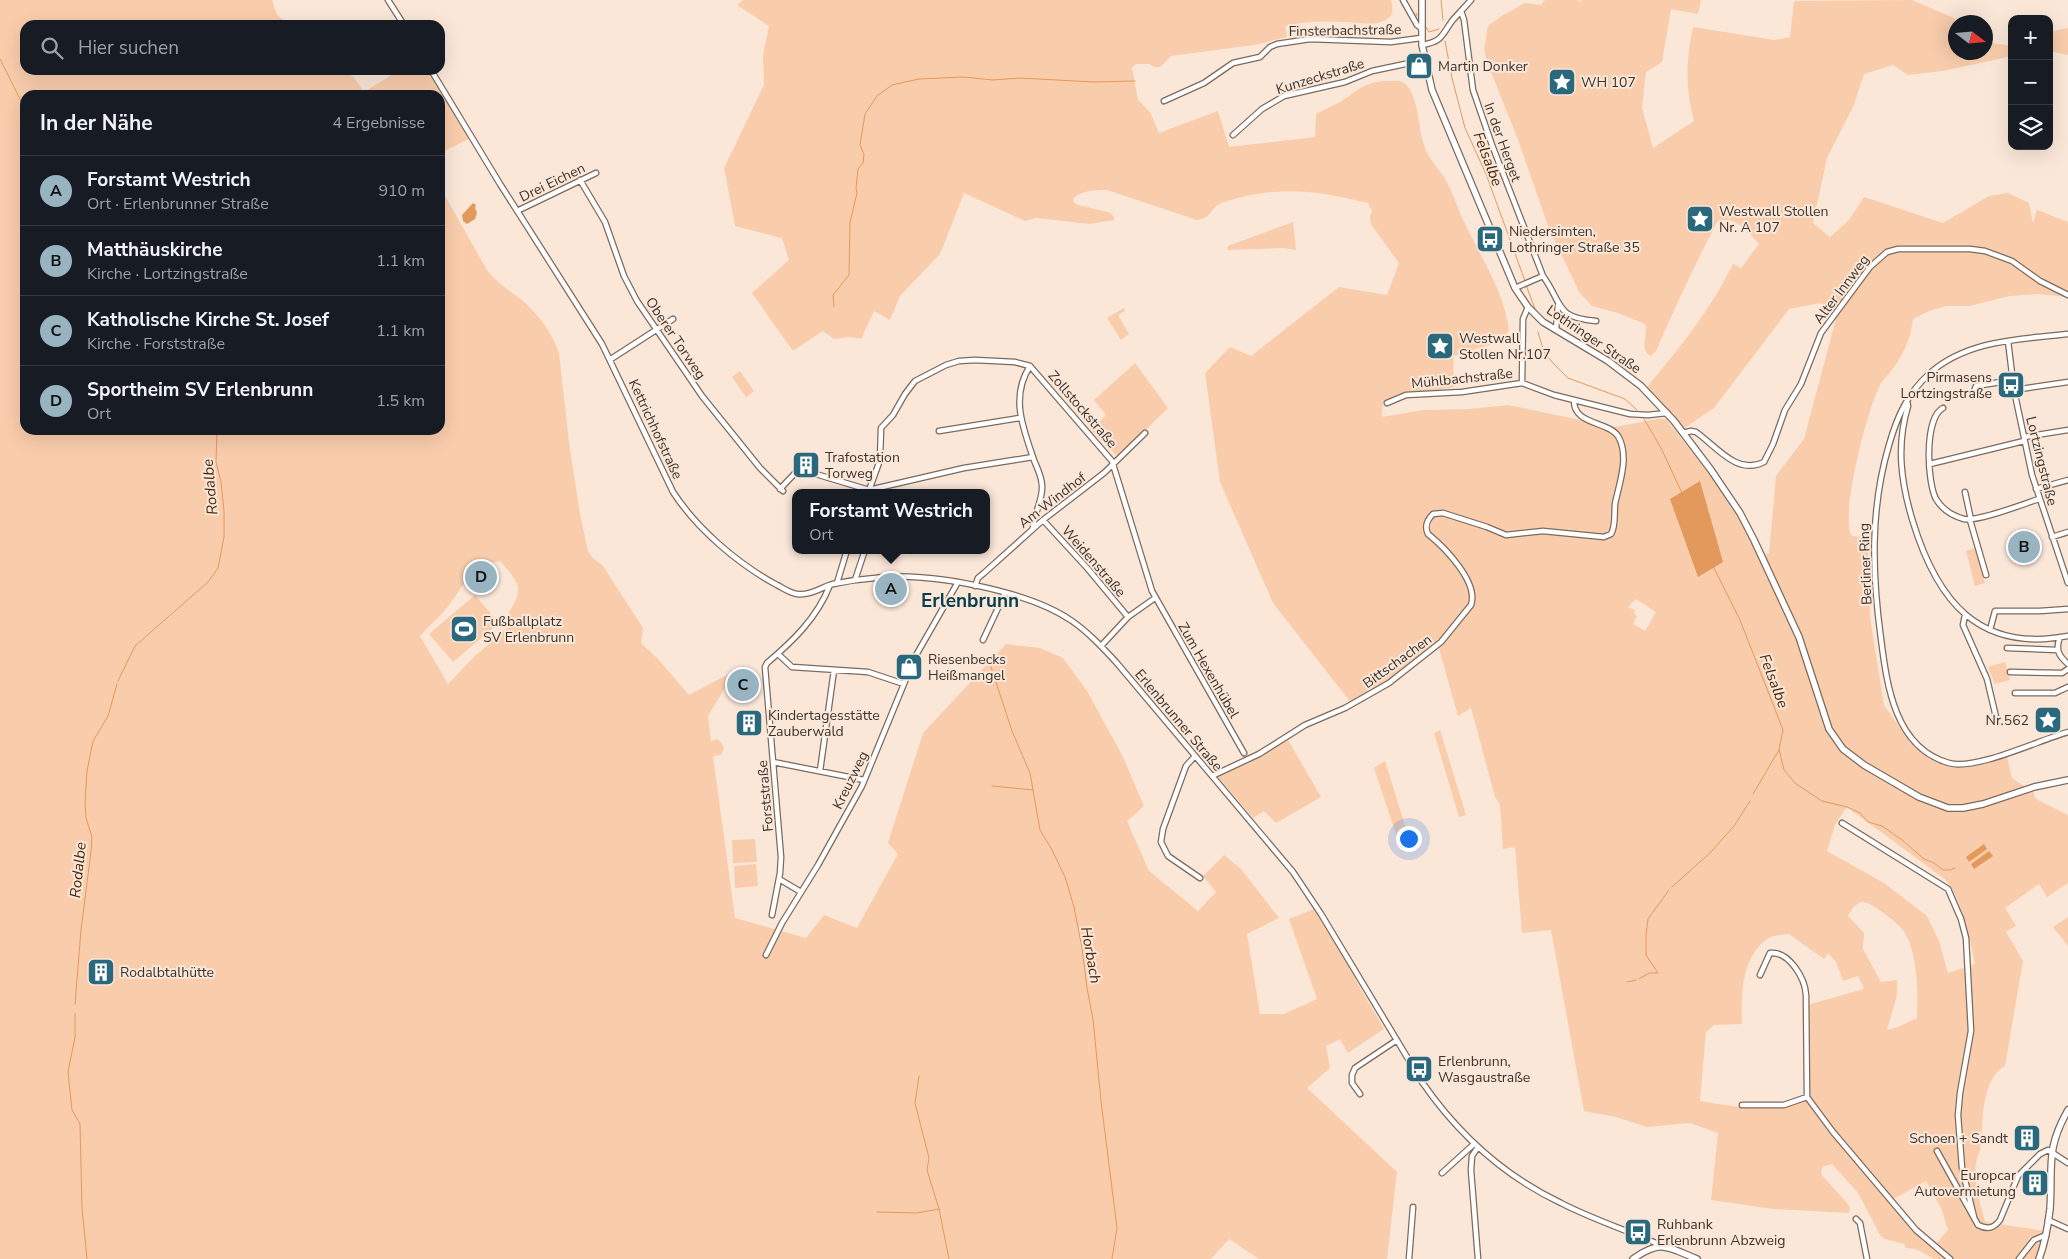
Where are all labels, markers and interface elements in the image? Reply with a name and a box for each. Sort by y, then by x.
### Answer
north arrow [1948,15,1993,60]
map controls [2008,15,2053,150]
button: + [2008,15,2053,60]
search box [20,20,445,75]
street label: Finsterbachstraße [1288,20,1402,41]
icon: search [38,34,66,62]
text: Hier suchen [78,35,179,61]
shop icon: Martin Donker [1404,51,1434,81]
street label: Kunzeckstraße [1274,54,1367,99]
place label: Martin Donker [1438,57,1528,76]
button: − [2008,60,2053,105]
place icon: WH 107 [1547,67,1577,97]
place label: WH 107 [1581,73,1636,92]
street label: In der Herget [1479,100,1526,184]
button: layers [2008,105,2053,150]
text: In der Nähe [40,109,153,137]
text: 4 Ergebnisse [332,112,425,134]
water label: Felsalbe [1469,129,1507,189]
street label: Drei Eichen [516,158,588,207]
text: Forstamt Westrich [87,167,251,193]
text: A [50,180,62,202]
text: 910 m [378,180,425,202]
text: Ort · Erlenbrunner Straße [87,193,269,215]
place label: Westwall Stollen Nr. A 107 [1719,202,1828,237]
place icon: Westwall Stollen Nr. A 107 [1685,204,1715,234]
place label: Niedersimten, Lothringer Straße 35 [1509,222,1640,257]
bus stop icon: Niedersimten, Lothringer Straße 35 [1475,224,1505,254]
text: Matthäuskirche [87,237,222,263]
text: B [50,250,62,272]
text: 1.1 km [376,250,425,272]
street label: Alter Innweg [1809,251,1874,328]
text: Kirche · Lortzingstraße [87,263,248,285]
street label: Oberer Torweg [641,293,710,383]
street label: Lothringer Straße [1543,301,1645,378]
text: Katholische Kirche St. Josef [87,307,329,333]
text: C [51,320,61,342]
text: 1.1 km [376,320,425,342]
place label: Westwall Stollen Nr.107 [1459,329,1551,364]
place icon: Westwall Stollen Nr.107 [1425,331,1455,361]
text: Kirche · Forststraße [87,333,225,355]
street label: Mühlbachstraße [1410,364,1514,393]
street label: Zollstockstraße [1044,367,1121,452]
place label: Pirmasens Lortzingstraße [1901,368,1992,403]
bus stop icon: Pirmasens Lortzingstraße [1996,370,2026,400]
street label: Kettrichhofstraße [624,376,687,482]
text: Sportheim SV Erlenbrunn [87,377,313,403]
text: D [50,390,62,412]
text: 1.5 km [376,390,425,412]
text: Ort [87,403,111,425]
street label: Lortzingstraße [2021,414,2062,508]
place label: Trafostation Torweg [825,448,900,483]
building icon: Trafostation Torweg [791,450,821,480]
water label: Rodalbe [198,458,222,516]
street label: Am Windhof [1015,468,1090,533]
popup [792,489,990,554]
text: Forstamt Westrich [809,498,973,524]
street label: Weidenstraße [1057,522,1130,601]
street label: Berliner Ring [1855,523,1876,605]
text: Ort [809,524,833,546]
pin: B [2008,528,2040,566]
pin: D [465,558,497,596]
pin: A [875,570,907,608]
district label: Erlenbrunn [921,588,1019,614]
place label: Fußballplatz SV Erlenbrunn [483,612,574,647]
sports icon: Fußballplatz SV Erlenbrunn [449,614,479,644]
street label: Zum Hexenhübel [1173,619,1244,722]
street label: Bittschachen [1359,630,1436,693]
place label: Riesenbecks Heißmangel [928,650,1006,685]
water label: Felsalbe [1755,651,1793,711]
shop icon: Riesenbecks Heißmangel [894,652,924,682]
street label: Erlenbrunner Straße [1130,665,1227,775]
pin: C [727,666,759,704]
place icon: Nr.562 [2033,705,2063,735]
place label: Kindertagesstätte Zauberwald [768,706,880,741]
building icon: Kindertagesstätte Zauberwald [734,708,764,738]
place label: Nr.562 [1986,711,2029,730]
street label: Kreuzweg [828,748,873,813]
street label: Forststraße [753,759,778,832]
your location [1396,826,1422,852]
water label: Rodalbe [65,841,91,899]
water label: Horbach [1076,925,1106,985]
building icon: Rodalbtalhütte [86,957,116,987]
place label: Rodalbtalhütte [120,963,214,982]
place label: Erlenbrunn, Wasgaustraße [1438,1052,1530,1087]
bus stop icon: Erlenbrunn, Wasgaustraße [1404,1054,1434,1084]
building icon: Schoen + Sandt [2012,1123,2042,1153]
place label: Schoen + Sandt [1909,1129,2008,1148]
place label: Europcar Autovermietung [1914,1166,2016,1201]
building icon: Europcar Autovermietung [2020,1168,2050,1198]
place label: Ruhbank Erlenbrunn Abzweig [1657,1215,1785,1250]
bus stop icon: Ruhbank Erlenbrunn Abzweig [1623,1217,1653,1247]

